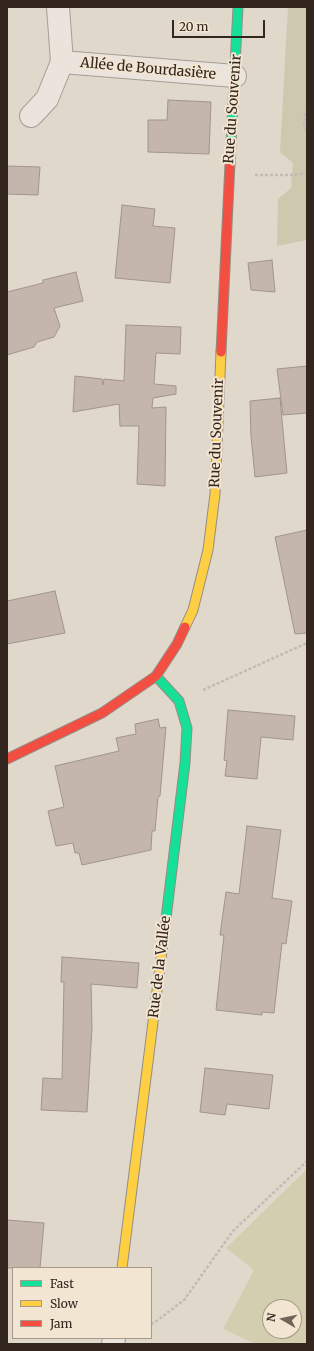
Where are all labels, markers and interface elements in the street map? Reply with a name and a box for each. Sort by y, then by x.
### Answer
scale bar [174,12,267,38]
text: 20 m [179,19,208,34]
street label: Rue du Souvenir [221,54,245,164]
street label: Allée de Bourdasière [79,55,217,83]
street label: Rue du Souvenir [207,378,227,488]
street label: Rue de la Vallée [145,915,175,1019]
legend [12,1267,152,1339]
text: Fast [50,1276,74,1291]
text: Slow [50,1296,78,1311]
north arrow [262,1299,302,1339]
text: N [264,1312,279,1323]
text: Jam [50,1316,72,1331]

